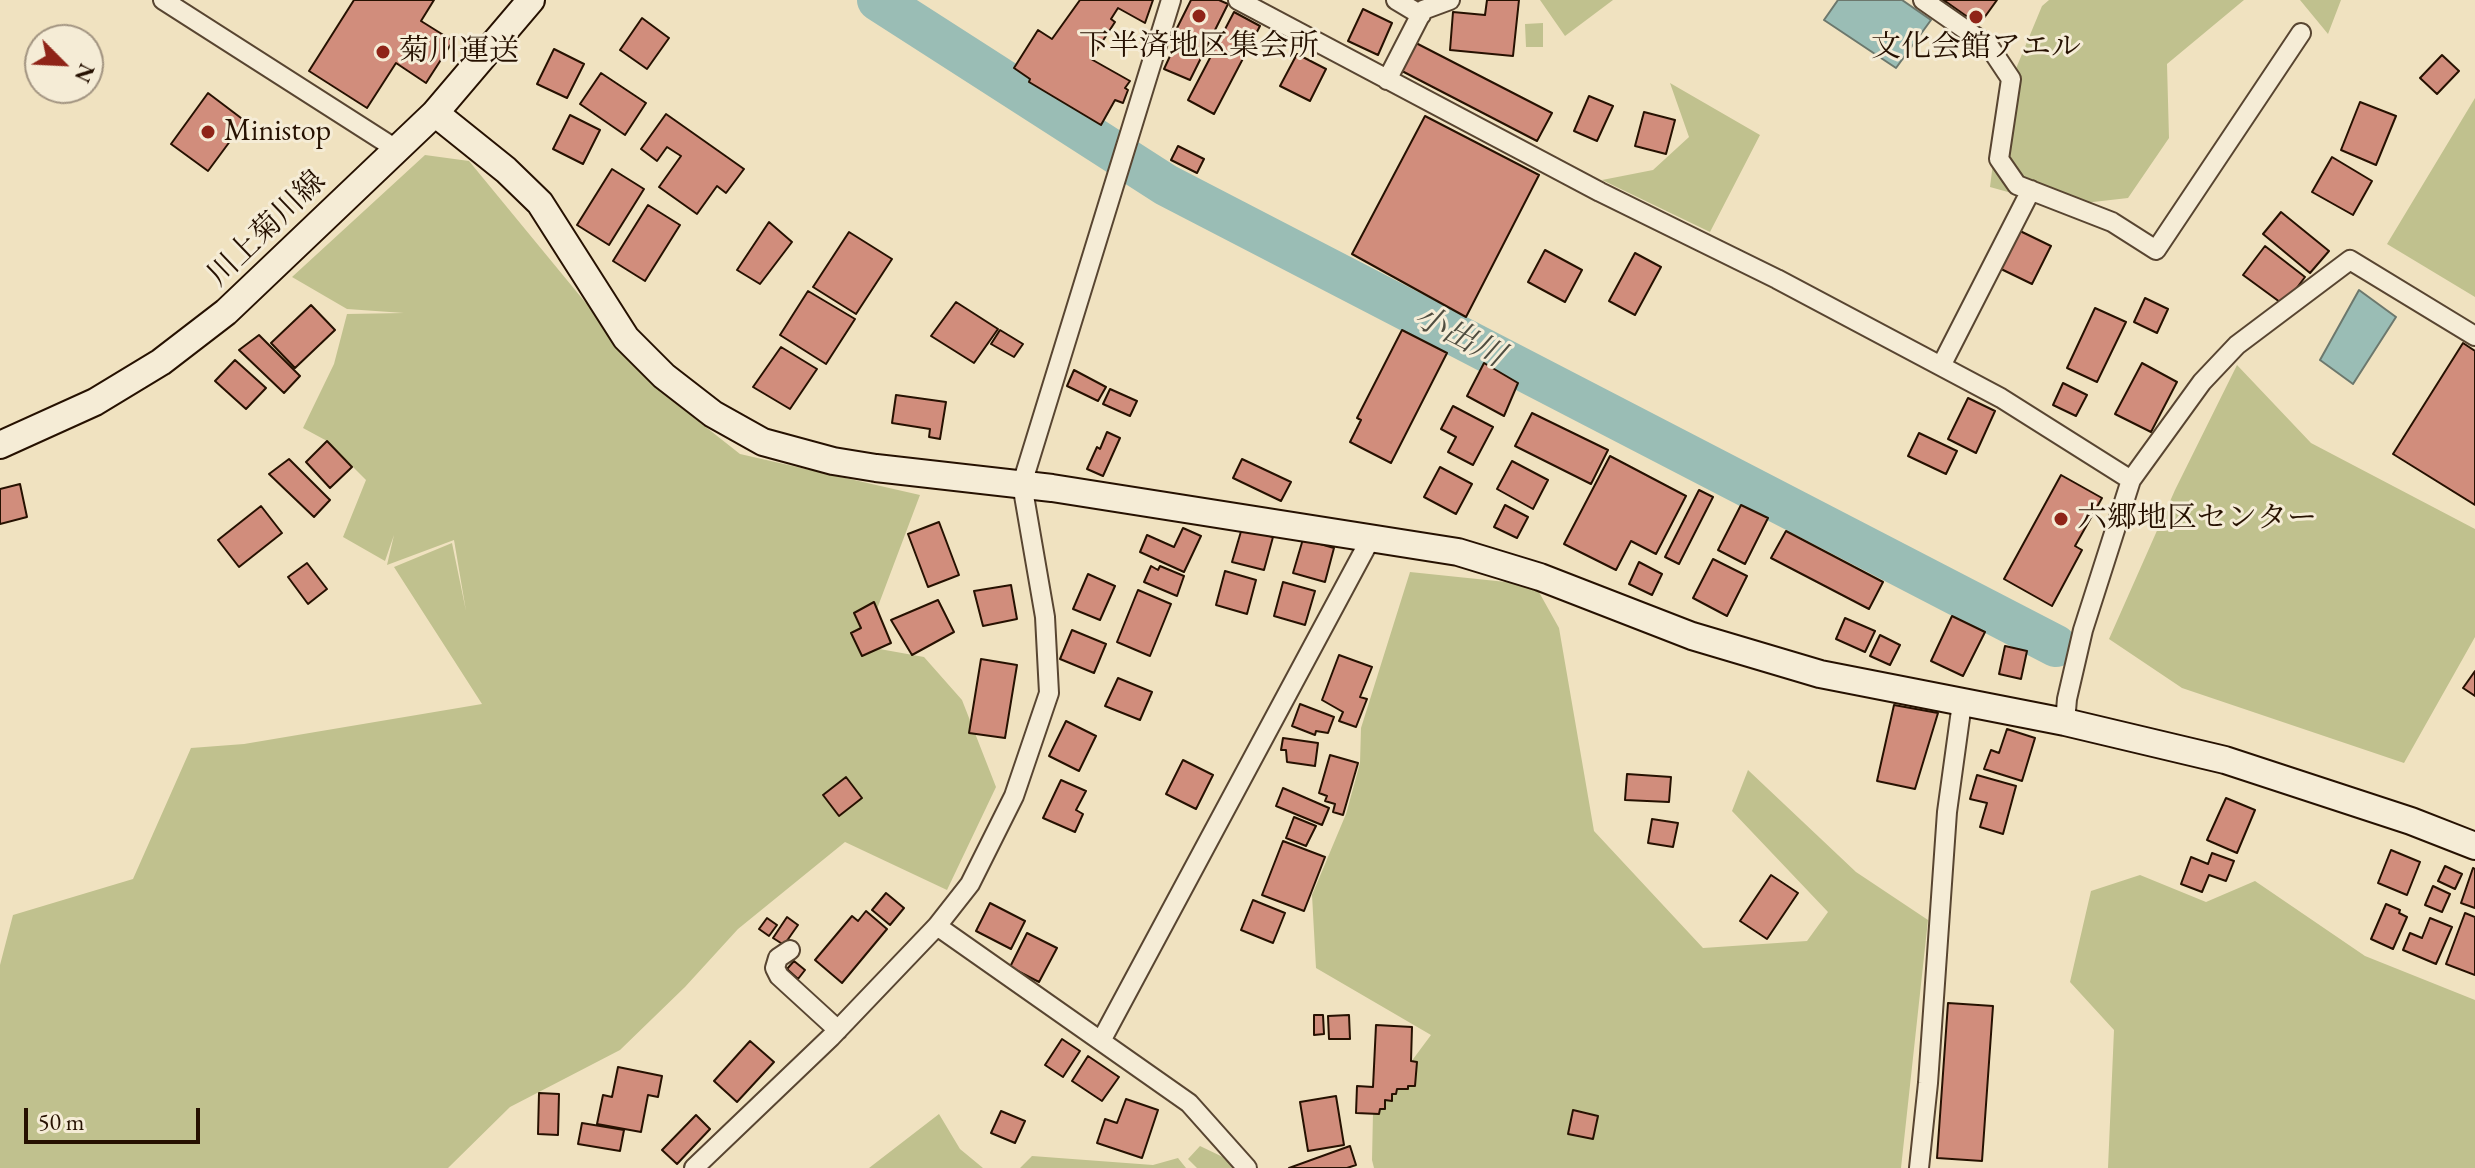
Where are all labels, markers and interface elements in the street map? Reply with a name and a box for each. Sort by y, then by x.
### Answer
marker: 下半済地区集会所 [1190,7,1208,25]
marker: 文化会館アエル [1967,8,1985,26]
north arrow [24,24,104,104]
place label: 下半済地区集会所 [1079,29,1319,65]
place label: 文化会館アエル [1871,30,2081,66]
place label: 菊川運送 [399,34,519,70]
marker: 菊川運送 [374,43,392,61]
text: N [68,59,101,87]
place label: Ministop [224,114,331,150]
marker: Ministop [199,123,217,141]
street label: 川上菊川線 [201,164,333,294]
water label: 小出川 [1408,298,1510,376]
place label: 六郷地区センター [2077,501,2317,537]
marker: 六郷地区センター [2052,510,2070,528]
scale bar [28,1092,204,1142]
text: 50 m [38,1106,85,1137]

